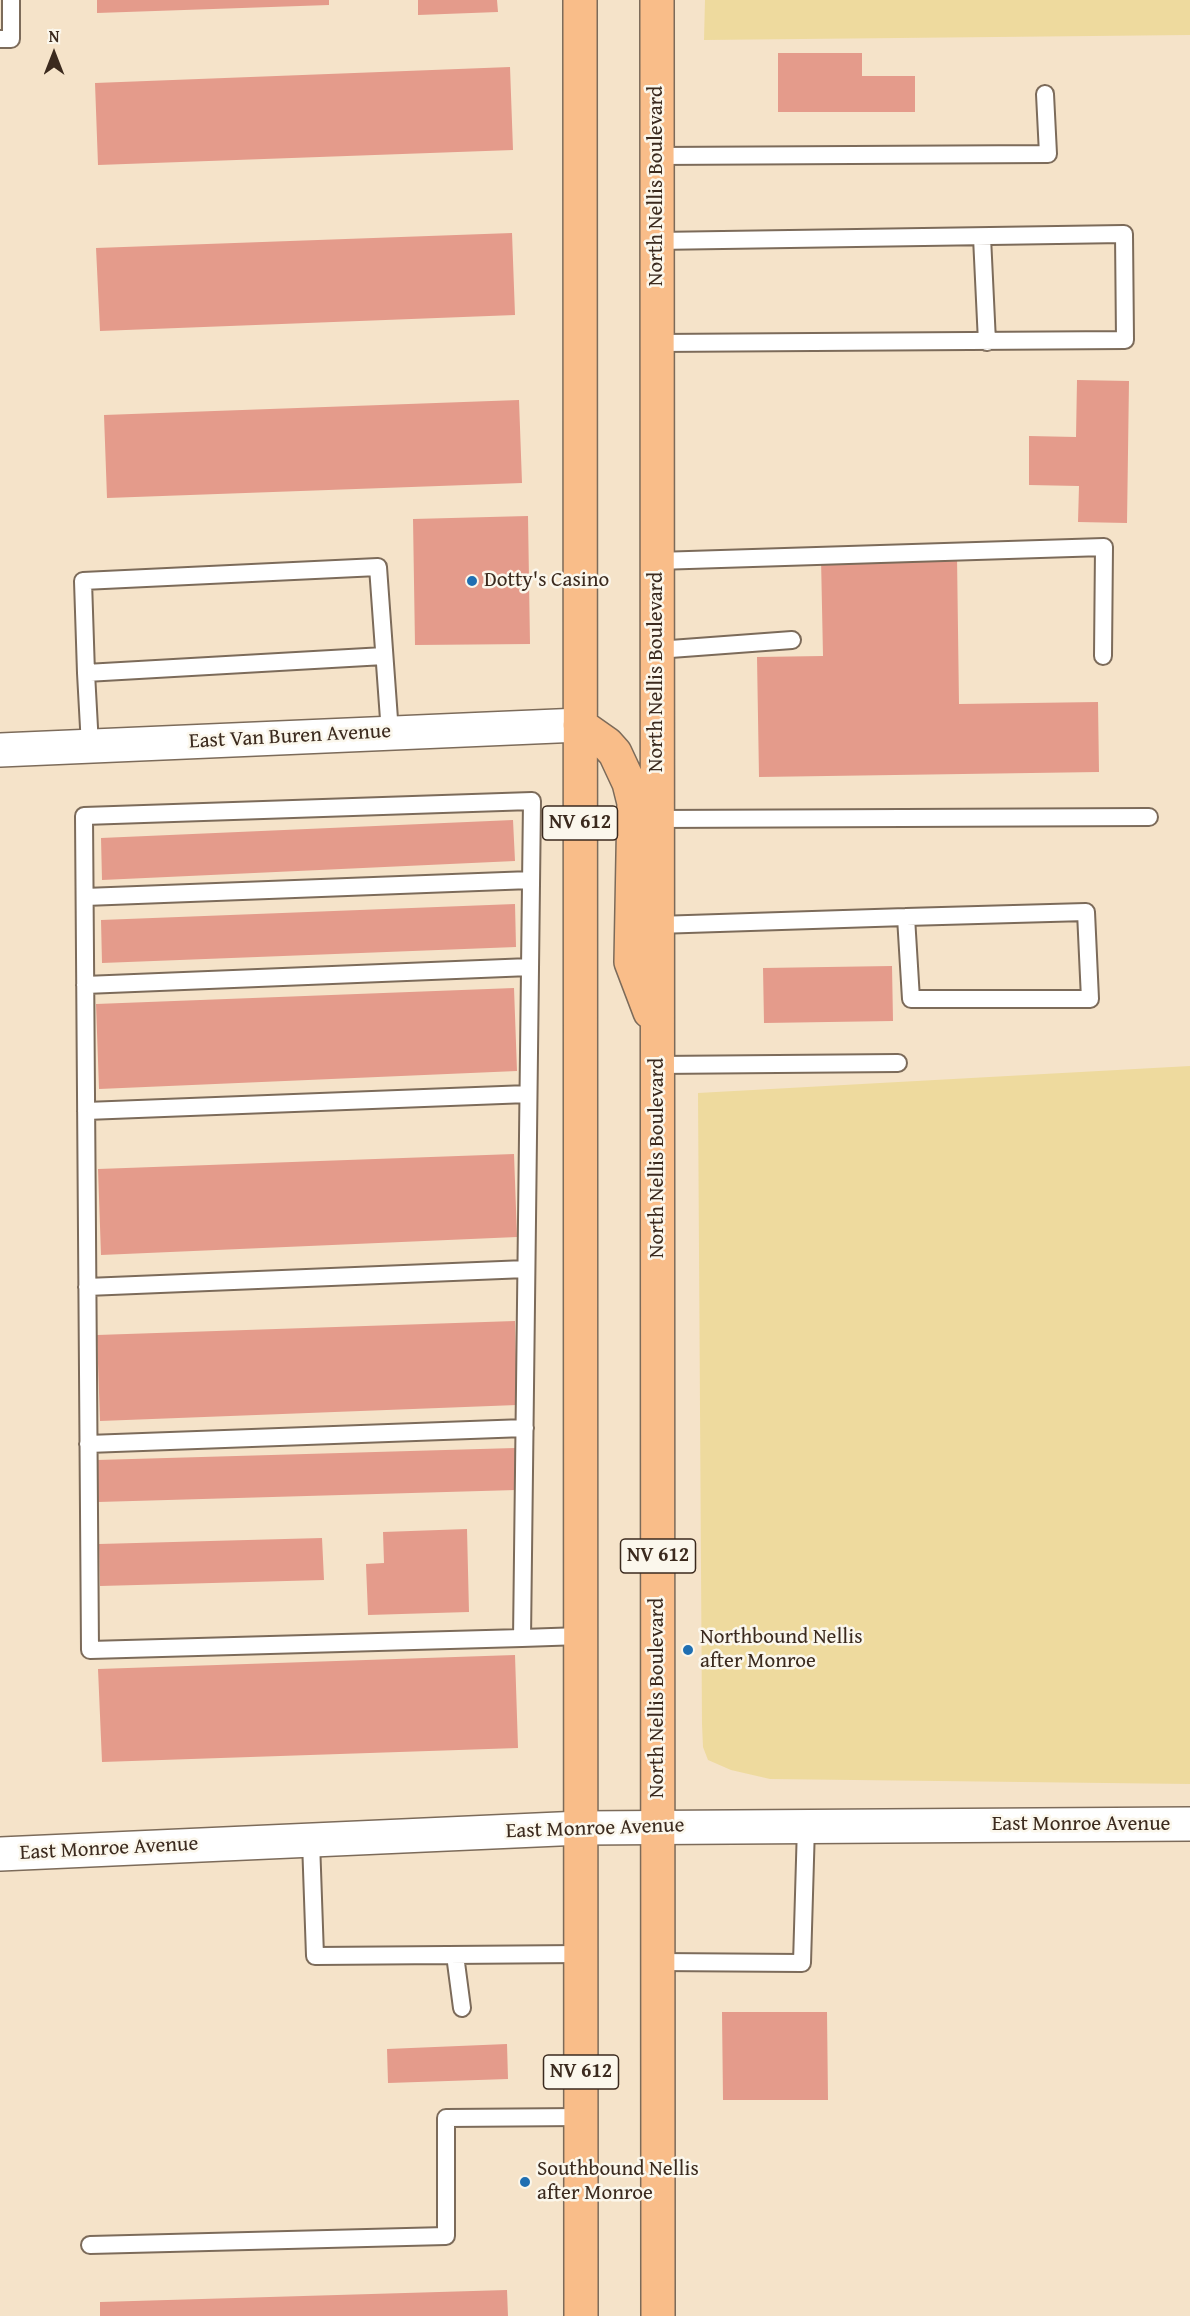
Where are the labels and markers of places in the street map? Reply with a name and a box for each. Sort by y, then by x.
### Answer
place label: Dotty's Casino [484,568,609,594]
marker: Dotty's Casino [465,574,479,588]
place label: Northbound Nellis after Monroe [700,1625,862,1675]
marker: Northbound Nellis after Monroe [681,1643,695,1657]
place label: Southbound Nellis after Monroe [537,2157,699,2207]
marker: Southbound Nellis after Monroe [518,2175,532,2189]

